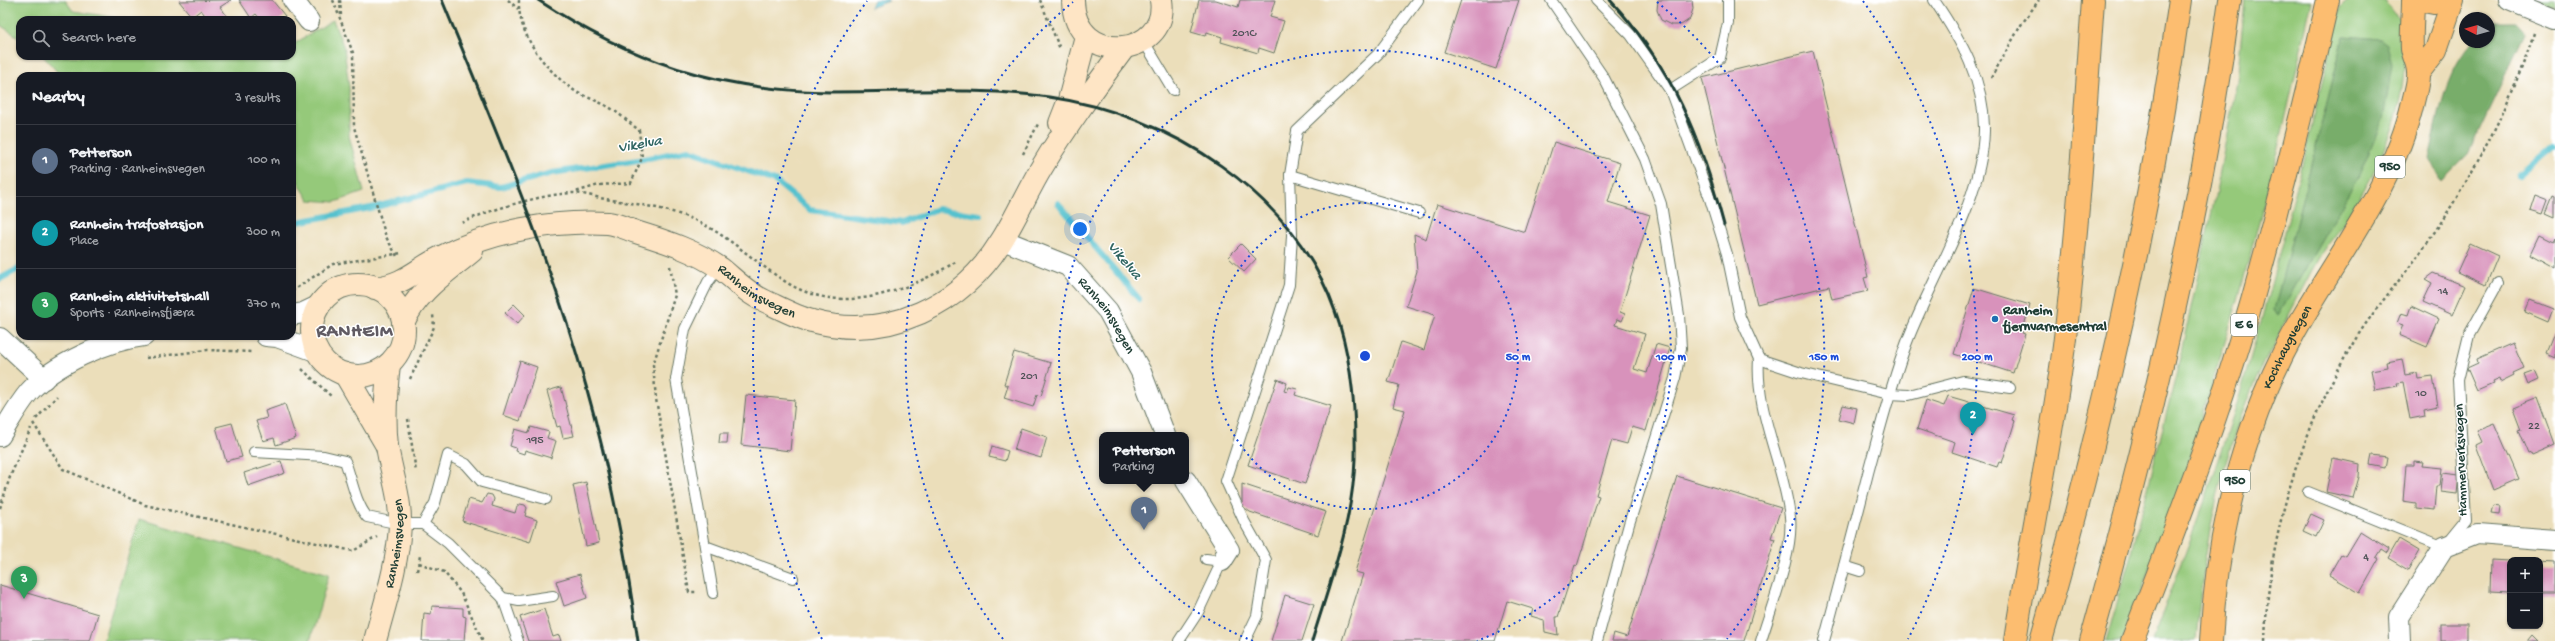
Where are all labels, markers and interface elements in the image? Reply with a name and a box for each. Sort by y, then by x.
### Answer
north arrow [2459,12,2495,48]
search box [16,16,296,60]
icon: search [30,27,52,49]
house number: 201C [1232,27,1258,41]
text: Search here [62,29,136,47]
text: Nearby [32,88,85,108]
text: 3 results [235,91,280,106]
water label: Vikelva [617,132,665,158]
text: Petterson [70,144,132,162]
text: 1 [42,153,48,168]
text: 100 m [248,153,280,168]
road number: 950 [2375,156,2405,178]
text: Parking · Ranheimsvegen [70,162,205,177]
text: Ranheim trafostasjon [70,216,203,234]
your location [1070,219,1090,239]
text: 2 [42,225,48,240]
text: 300 m [246,225,280,240]
text: Place [70,234,98,249]
water label: Vikelva [1103,238,1146,285]
street label: Ranheimsvegen [714,261,798,323]
street label: Ranheimsvegen [1074,274,1138,357]
house number: 14 [2437,285,2449,299]
text: Ranheim aktivitetshall [70,288,209,306]
text: 3 [42,297,48,312]
text: 370 m [247,297,280,312]
street label: Kochhaugvegen [2259,302,2317,392]
place label: Ranheim fjernvarmesentral [2002,303,2107,336]
text: Sports · Ranheimsfjæra [70,306,194,321]
marker: Ranheim fjernvarmesentral [1990,314,2000,324]
road number: E 6 [2231,314,2257,336]
district label: RANHEIM [315,322,394,343]
centre of rings [1358,349,1372,363]
text: 50 m [1506,351,1531,365]
text: 100 m [1655,351,1686,365]
text: 150 m [1808,351,1839,365]
text: 200 m [1962,351,1993,365]
house number: 201 [1020,370,1038,384]
house number: 10 [2414,387,2427,401]
pin: 2 [1960,402,1986,435]
street label: Hammerverksvegen [2452,403,2472,517]
house number: 22 [2528,420,2540,434]
popup [1099,432,1189,484]
house number: 195 [525,434,544,448]
text: Petterson [1113,442,1175,460]
text: Parking [1113,460,1154,475]
road number: 950 [2220,470,2250,492]
street label: Ranheimsvegen [381,497,409,590]
pin: 1 [1131,497,1157,530]
house number: 4 [2363,551,2369,565]
map controls [2507,557,2543,629]
button: + [2507,557,2543,593]
pin: 3 [11,566,37,599]
button: − [2507,593,2543,629]

